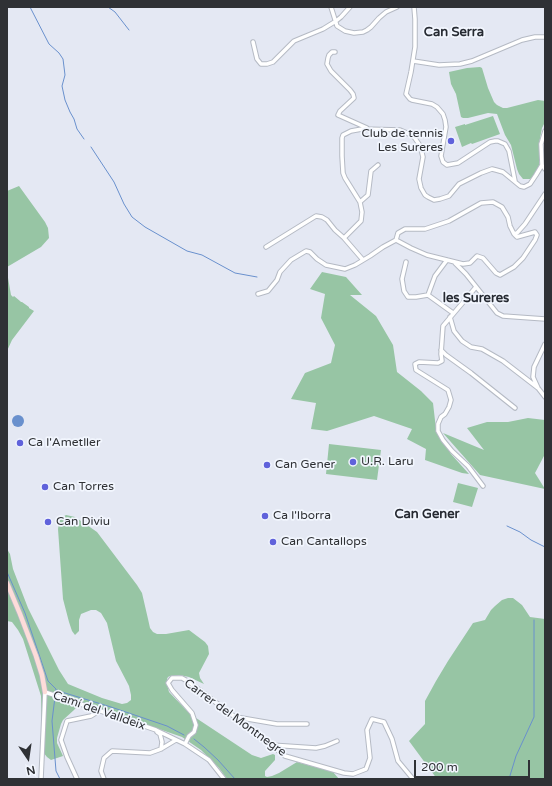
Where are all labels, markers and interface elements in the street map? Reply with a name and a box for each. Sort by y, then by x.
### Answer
district label: Can Serra [424,25,484,41]
place label: Club de tennis Les Sureres [362,127,443,155]
marker: Club de tennis Les Sureres [446,136,456,146]
district label: les Sureres [443,291,509,307]
place label: Ca l'Ametller [28,436,100,450]
marker: Ca l'Ametller [15,438,25,448]
place label: U.R. Laru [361,455,414,469]
marker: U.R. Laru [348,457,358,467]
place label: Can Gener [275,458,335,472]
marker: Can Gener [262,460,272,470]
place label: Can Torres [53,480,114,494]
marker: Can Torres [40,482,50,492]
district label: Can Gener [394,507,460,523]
place label: Ca l'Iborra [273,509,331,523]
marker: Ca l'Iborra [260,511,270,521]
place label: Can Diviu [56,515,110,529]
marker: Can Diviu [43,517,53,527]
place label: Can Cantallops [281,535,367,549]
marker: Can Cantallops [268,537,278,547]
street label: Carrer del Montnegre [181,676,289,760]
street label: Camí del Valldeix [51,688,147,734]
north arrow [8,738,48,778]
scale bar [416,752,532,778]
text: 200 m [421,760,458,774]
text: N [25,763,37,778]

